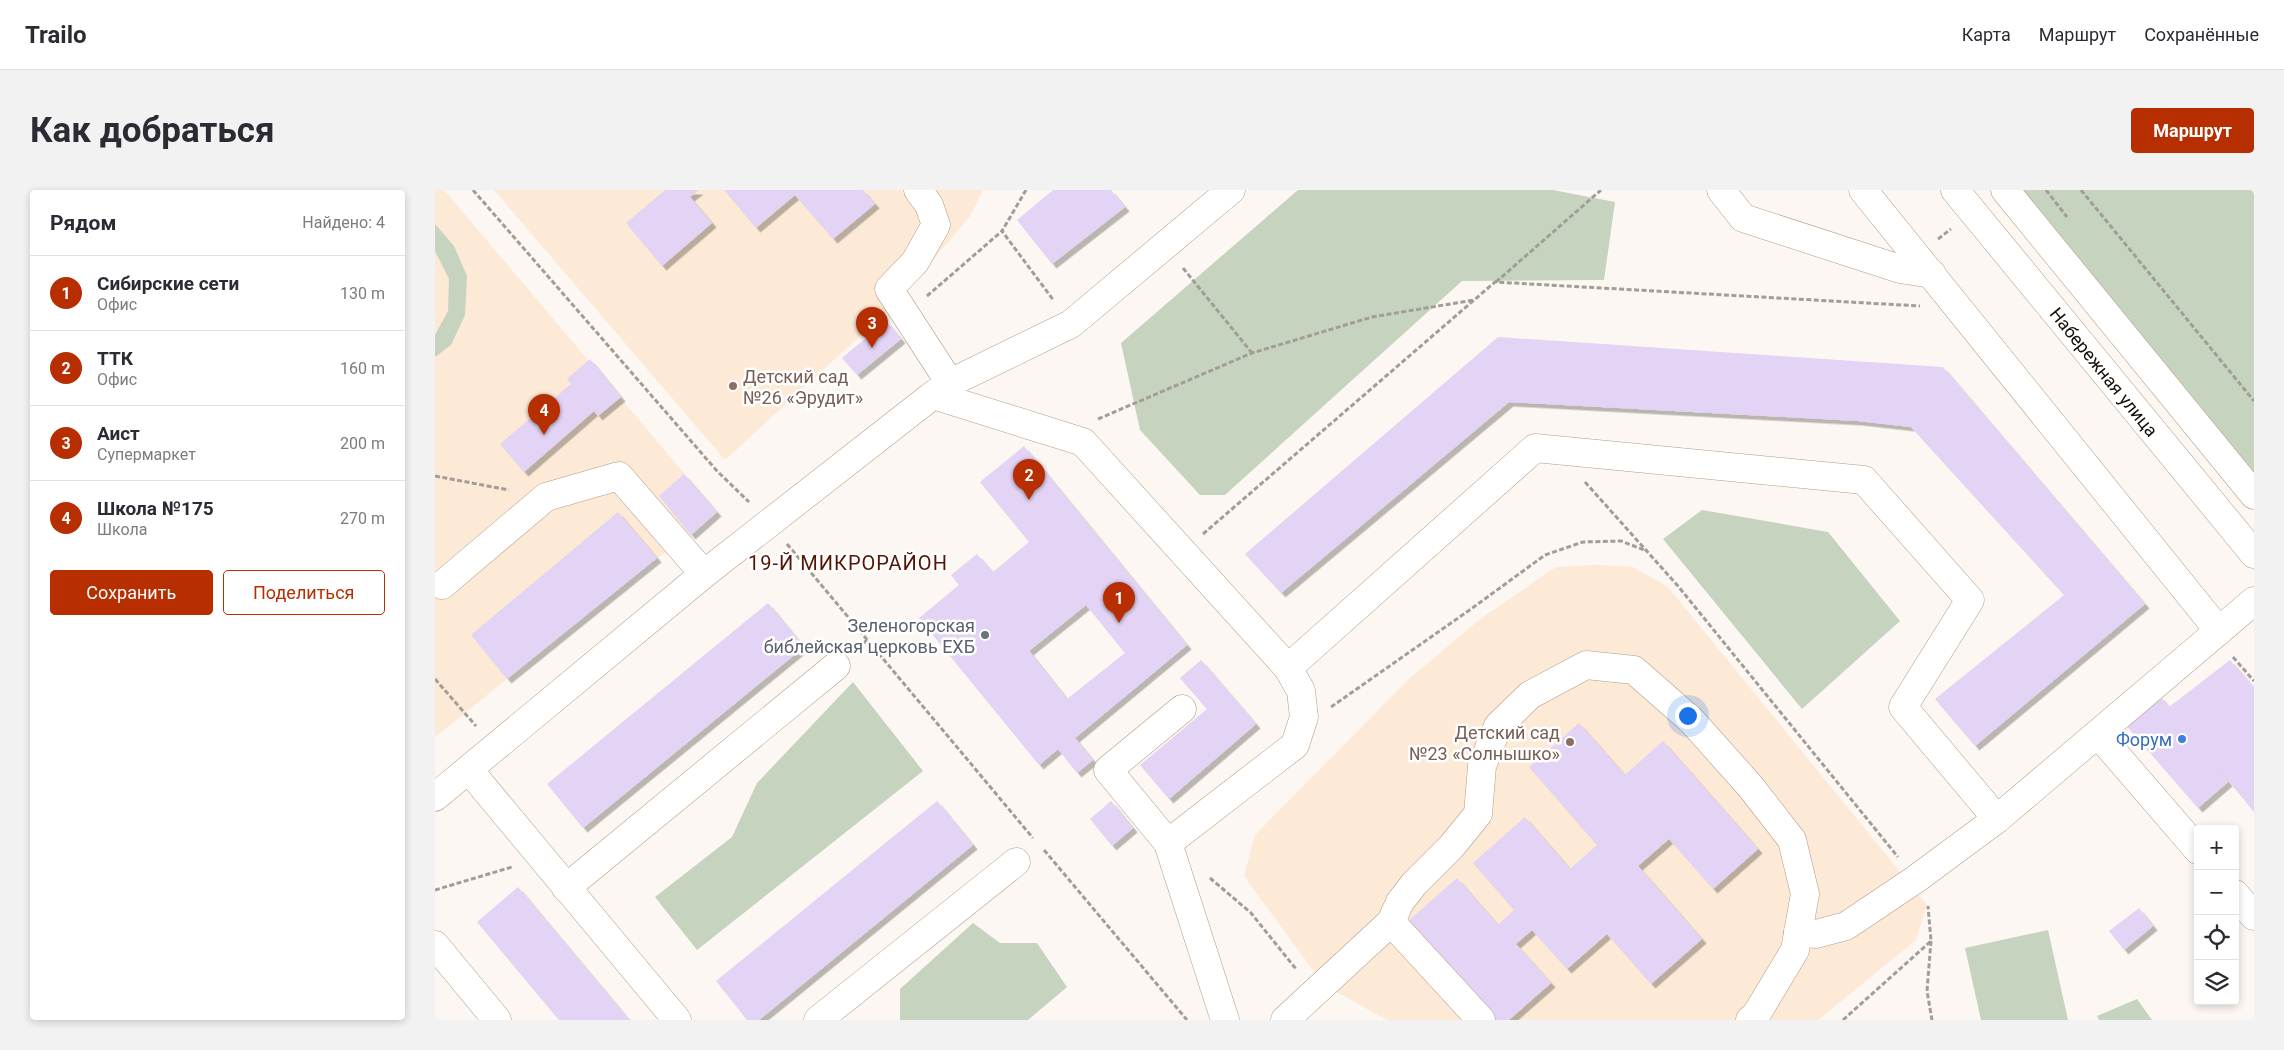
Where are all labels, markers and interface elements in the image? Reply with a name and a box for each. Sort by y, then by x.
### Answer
text: Trailo [25,21,87,49]
text: Карта [1962,24,2011,45]
text: Маршрут [2039,24,2116,45]
text: Сохранённые [2144,24,2259,45]
button: Маршрут [2131,108,2254,153]
text: Как добраться [30,110,275,151]
text: Рядом [50,211,116,235]
text: Найдено: 4 [302,213,385,232]
text: Сибирские сети [97,272,239,295]
text: 1 [61,284,71,303]
text: 130 m [340,284,385,303]
text: Офис [97,295,137,314]
street label: Набережная улица [2046,303,2162,441]
pin: 3 [856,307,888,348]
text: ТТК [97,347,133,370]
text: 2 [61,359,71,378]
text: 160 m [340,359,385,378]
place label: Детский сад №26 «Эрудит» [743,366,863,408]
text: Офис [97,370,137,389]
marker: Детский сад №26 «Эрудит» [727,380,739,392]
pin: 4 [528,394,560,435]
text: Аист [97,422,140,445]
text: 3 [61,434,71,453]
text: 200 m [340,434,385,453]
text: Супермаркет [97,445,196,464]
pin: 2 [1013,459,1045,500]
text: Школа №175 [97,497,214,520]
text: 4 [61,509,71,528]
text: 270 m [340,509,385,528]
text: Школа [97,520,148,539]
district label: 19-Й МИКРОРАЙОН [748,551,948,575]
button: Сохранить [50,570,213,615]
button: Поделиться [223,570,385,615]
pin: 1 [1103,582,1135,623]
place label: Зеленогорская библейская церковь ЕХБ [764,615,975,657]
marker: Зеленогорская библейская церковь ЕХБ [979,629,991,641]
your location [1675,703,1701,729]
place label: Детский сад №23 «Солнышко» [1409,722,1560,764]
place label: Форум [2116,729,2172,750]
marker: Форум [2176,733,2188,745]
marker: Детский сад №23 «Солнышко» [1564,736,1576,748]
map controls [2194,825,2239,1005]
button: + [2194,825,2239,870]
button: − [2194,870,2239,915]
button: locate [2194,915,2239,960]
button: layers [2194,960,2239,1005]

